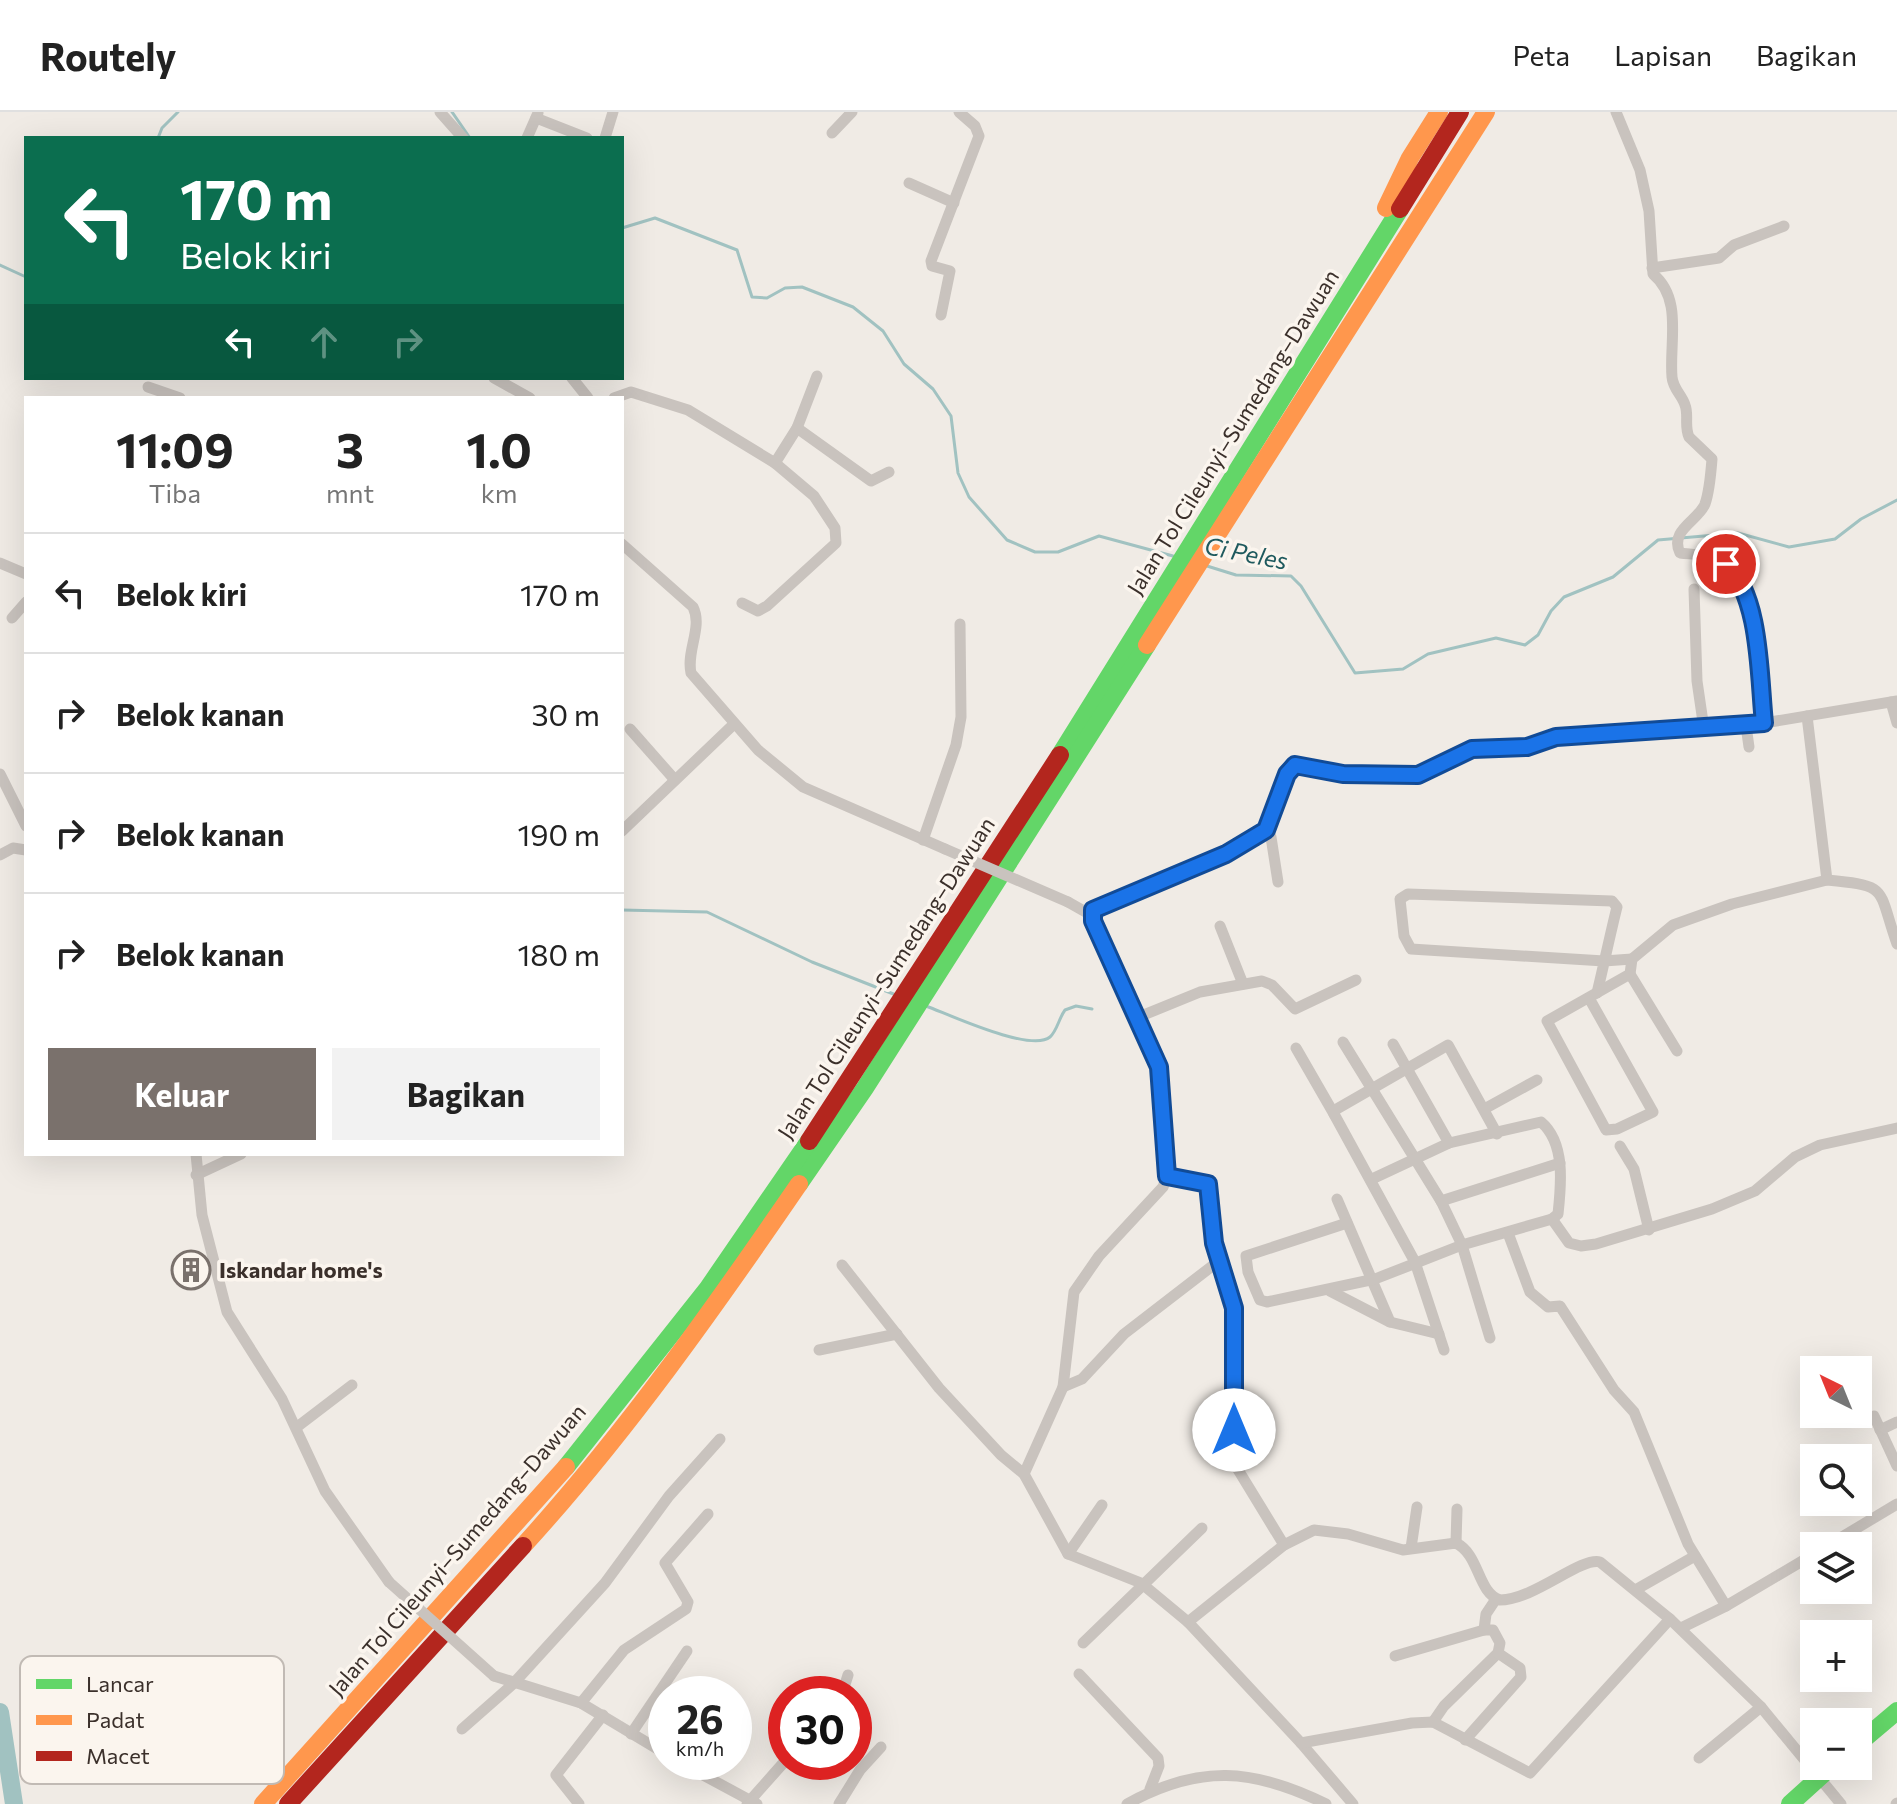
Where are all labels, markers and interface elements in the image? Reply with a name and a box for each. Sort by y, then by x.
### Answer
text: Routely [40,32,176,79]
text: Peta [1512,38,1570,72]
text: Lapisan [1614,38,1712,72]
text: Bagikan [1756,38,1857,72]
text: 170 m [180,163,333,232]
icon: left [48,168,152,272]
text: Belok kiri [180,232,332,276]
street label: Jalan Tol Cileunyi–Sumedang–Dawuan [1121,264,1344,599]
icon: left [218,320,262,364]
icon: ahead [302,320,346,364]
icon: right [386,320,430,364]
text: 11:09 [116,419,234,478]
text: 3 [336,419,364,478]
text: 1.0 [466,419,532,478]
text: Tiba [149,477,201,508]
text: mnt [326,477,374,508]
text: km [481,477,517,508]
water label: Ci Peles [1202,530,1290,575]
pin [1692,530,1760,598]
icon: arrive [1704,542,1748,586]
icon: left [48,571,92,615]
text: Belok kiri [116,575,247,612]
text: 170 m [520,575,600,612]
icon: right [48,691,92,735]
text: Belok kanan [116,695,284,732]
text: 30 m [531,695,600,732]
icon: right [48,811,92,855]
street label: Jalan Tol Cileunyi–Sumedang–Dawuan [771,812,1000,1144]
text: Belok kanan [116,815,284,852]
text: 190 m [517,815,600,852]
icon: right [48,931,92,975]
text: Belok kanan [116,935,284,972]
text: 180 m [517,935,600,972]
button: Keluar [48,1048,316,1140]
button: Bagikan [332,1048,600,1140]
building icon: Iskandar home's [170,1249,212,1291]
place label: Iskandar home's [219,1256,383,1283]
north arrow [1800,1356,1872,1428]
map controls [1800,1356,1872,1780]
position arrow [1192,1388,1276,1472]
street label: Jalan Tol Cileunyi–Sumedang–Dawuan [322,1398,591,1701]
button: search [1800,1444,1872,1516]
button: layers [1800,1532,1872,1604]
button: + [1800,1620,1872,1692]
legend [20,1656,284,1784]
text: Lancar [86,1670,154,1697]
speed limit sign: 30 [768,1676,872,1780]
text: 26 [676,1693,724,1742]
text: Padat [86,1706,145,1733]
button: − [1800,1708,1872,1780]
text: km/h [676,1736,724,1760]
text: Macet [86,1742,150,1769]

